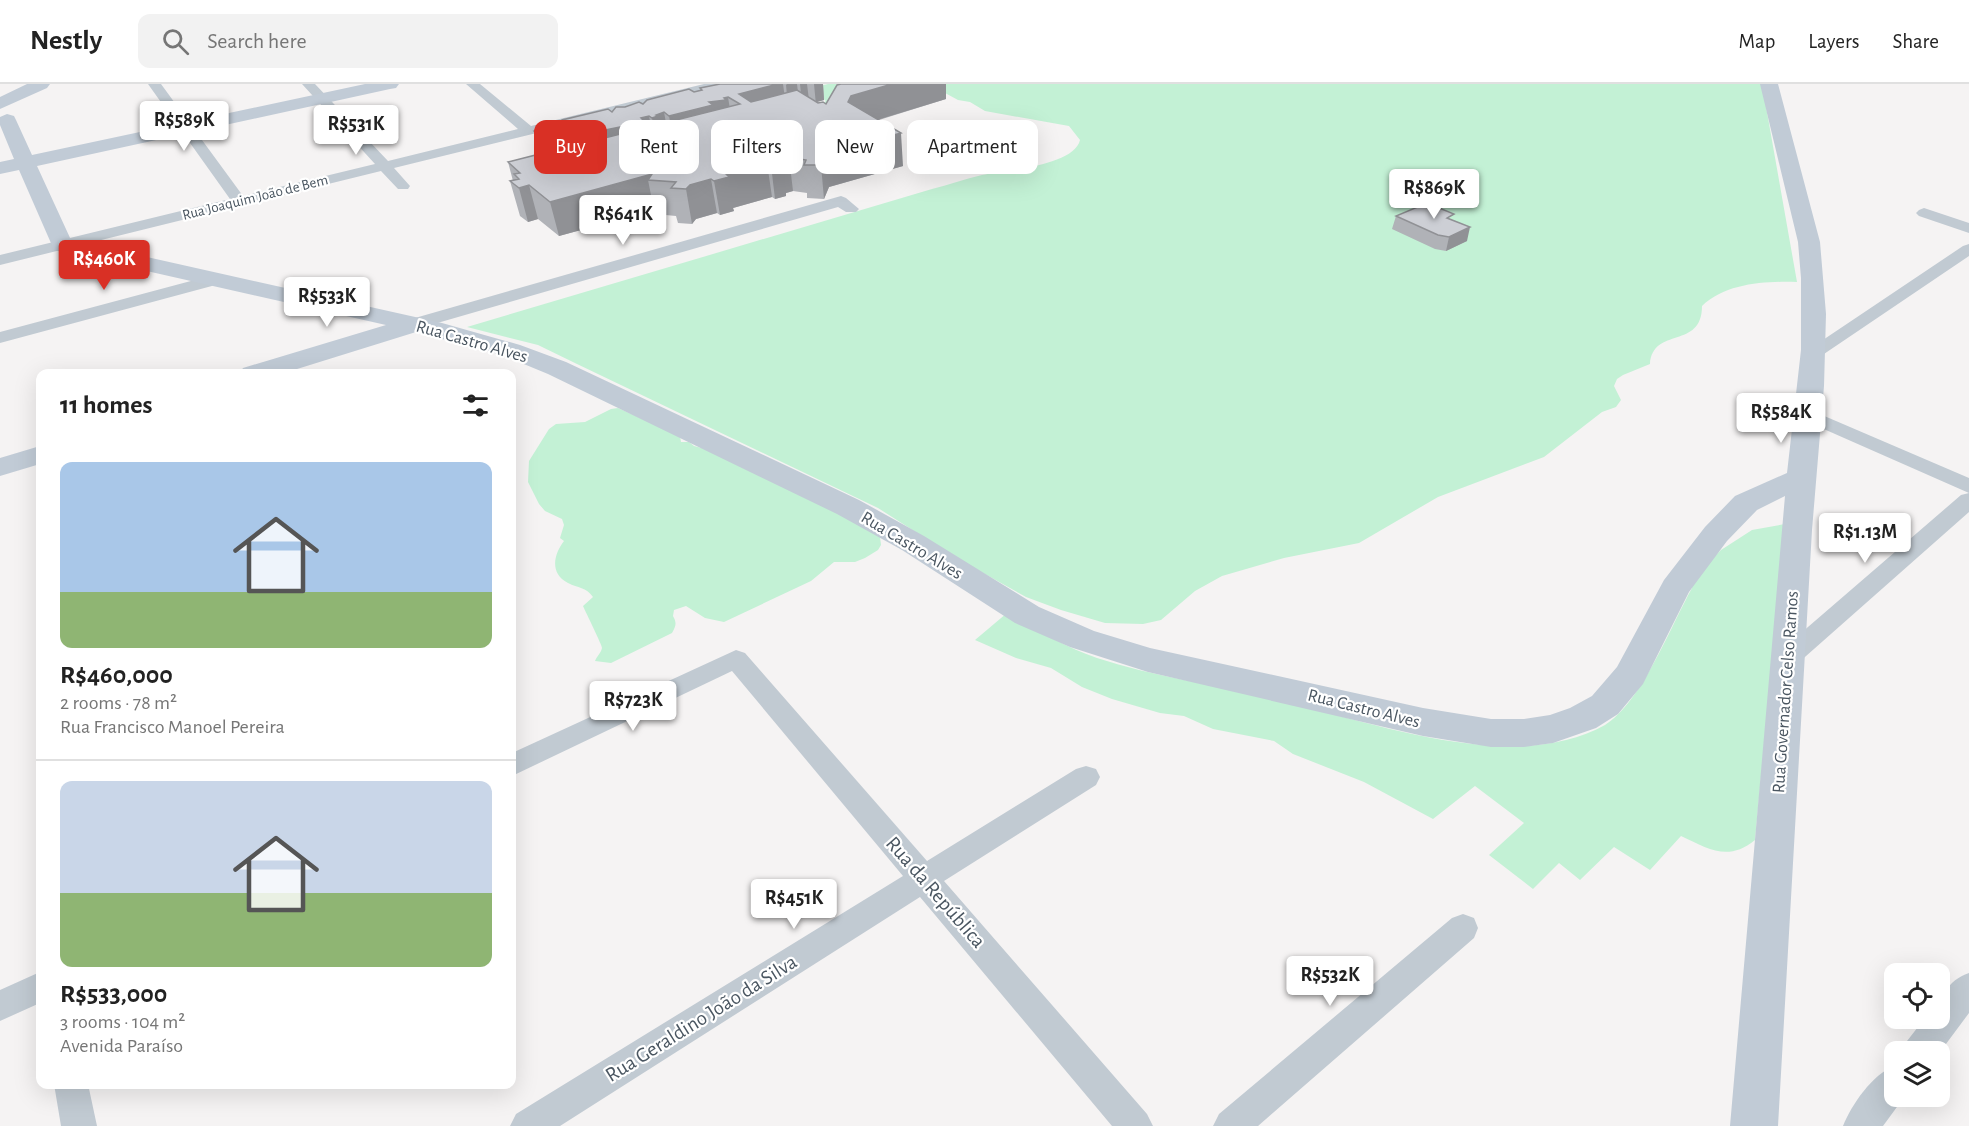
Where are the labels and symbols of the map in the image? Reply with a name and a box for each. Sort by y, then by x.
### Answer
pin: R$589K [135,101,233,152]
pin: R$531K [307,105,405,156]
pin: R$869K [1385,169,1483,220]
street label: Rua Joaquim João de Bem [181,172,330,223]
pin: R$641K [574,195,672,246]
pin: R$460K [55,240,153,291]
pin: R$533K [278,277,376,328]
street label: Rua Castro Alves [414,317,529,366]
pin: R$584K [1732,393,1830,444]
street label: Rua Castro Alves [858,509,965,583]
pin: R$1.13M [1810,513,1920,564]
street label: Rua Governador Celso Ramos [1770,590,1802,794]
pin: R$723K [584,681,682,732]
street label: Rua Castro Alves [1306,686,1422,732]
street label: Rua da República [882,833,990,952]
pin: R$451K [745,879,843,930]
street label: Rua Geraldino João da Silva [602,951,801,1086]
pin: R$532K [1281,956,1379,1007]

